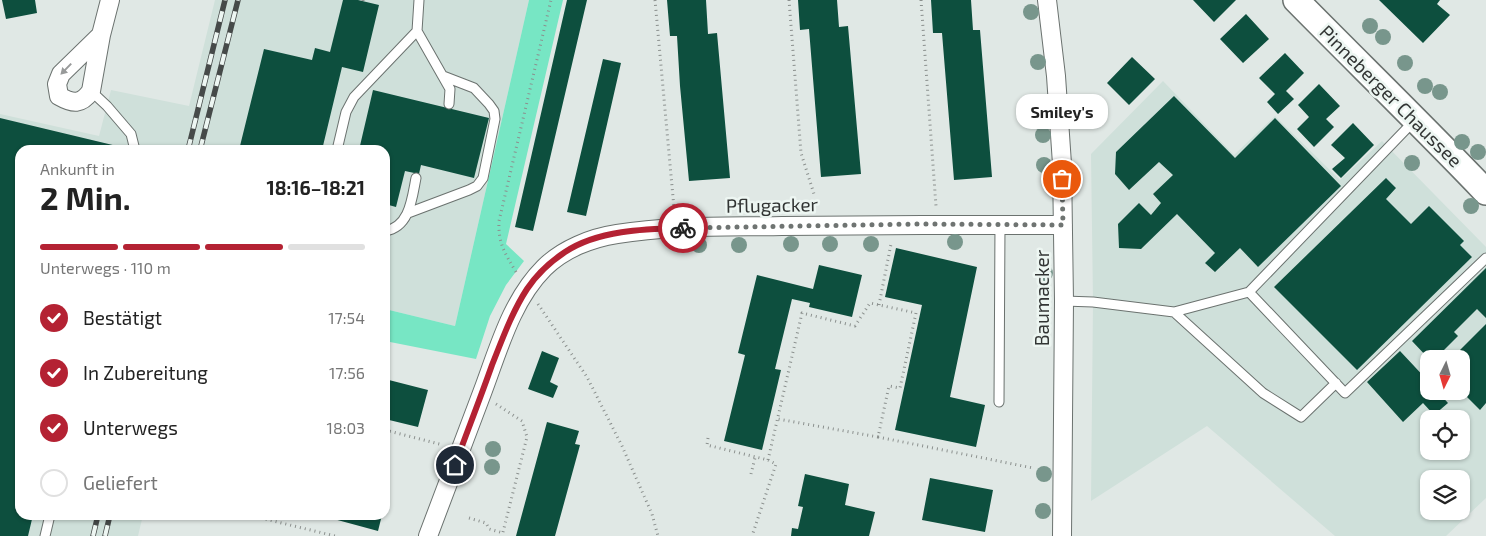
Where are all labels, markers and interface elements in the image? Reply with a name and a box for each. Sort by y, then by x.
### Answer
street label: Pinneberger Chaussee [1315,20,1467,172]
one-way arrow [60,63,72,75]
callout: Smiley's [1016,94,1108,129]
text: Smiley's [1030,102,1094,121]
pin [1041,158,1083,200]
text: Ankunft in [40,159,115,178]
icon: bag [1048,165,1076,193]
text: 18:16–18:21 [266,176,365,199]
text: 2 Min. [40,178,131,216]
street label: Pflugacker [726,192,819,217]
courier [658,203,708,253]
icon: bike [669,214,697,242]
street label: Baumacker [1030,249,1053,346]
text: Unterwegs · 110 m [40,258,171,277]
icon: check [40,304,68,332]
text: Bestätigt [83,306,162,329]
text: 17:54 [328,308,365,327]
north arrow [1420,350,1470,400]
map controls [1420,350,1470,520]
icon: check [40,359,68,387]
text: In Zubereitung [83,361,208,384]
text: 17:56 [329,363,365,382]
button: locate [1420,410,1470,460]
icon: check [40,414,68,442]
text: Unterwegs [83,416,178,439]
text: 18:03 [327,418,365,437]
pin [434,444,476,486]
icon: home [441,451,469,479]
button: layers [1420,470,1470,520]
text: Geliefert [83,471,158,494]

